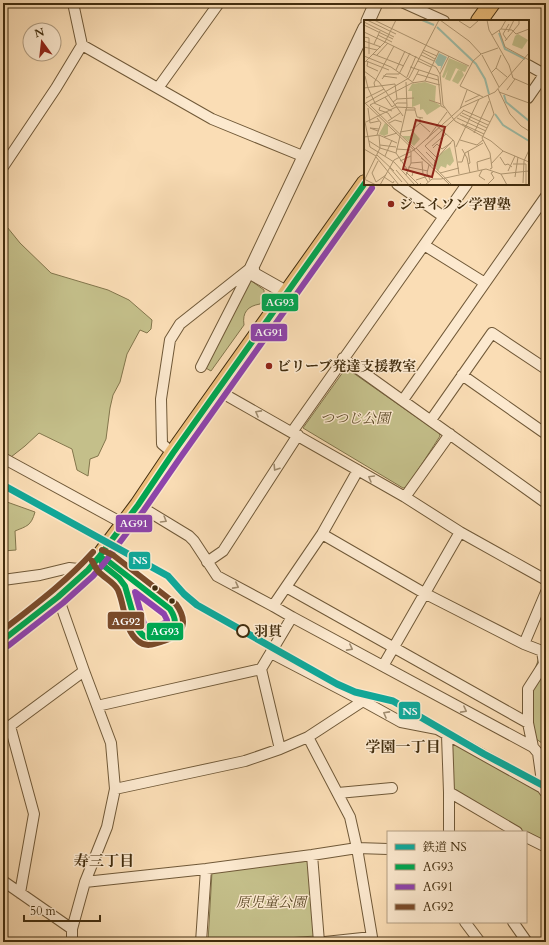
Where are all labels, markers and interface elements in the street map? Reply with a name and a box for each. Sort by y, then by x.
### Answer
inset map [364,20,529,185]
north arrow [22,22,62,62]
text: N [33,24,47,41]
place label: ジェイソン学習塾 [399,195,511,214]
marker: ジェイソン学習塾 [386,199,396,209]
line badge: AG93 [261,293,299,312]
text: AG93 [266,295,295,310]
line badge: AG91 [250,323,288,342]
text: AG91 [255,325,283,340]
place label: ビリーブ発達支援教室 [277,357,416,376]
marker: ビリーブ発達支援教室 [264,361,274,371]
park label: つつじ公園 [320,409,392,428]
one-way arrow [255,411,262,418]
one-way arrow [274,464,281,471]
one-way arrow [368,475,375,482]
line badge: AG91 [115,514,153,533]
text: AG91 [120,516,148,531]
one-way arrow [160,516,167,523]
line badge: NS [128,551,151,570]
text: NS [132,553,148,568]
one-way arrow [231,581,239,589]
unlabelled marker [150,583,160,593]
unlabelled marker [167,596,177,606]
line badge: AG92 [107,611,145,630]
text: AG92 [112,614,141,629]
line badge: AG93 [146,622,184,641]
place label: 羽貫 [254,622,282,641]
text: AG93 [151,624,180,639]
marker: 羽貫 [236,624,250,638]
one-way arrow [345,644,353,651]
line badge: NS [398,701,421,720]
text: NS [402,704,418,719]
one-way arrow [460,705,467,713]
one-way arrow [383,711,390,718]
district label: 学園一丁目 [365,737,441,757]
legend [387,831,527,923]
text: 鉄道 NS [422,839,466,855]
district label: 寿三丁目 [74,851,134,871]
text: AG93 [423,859,453,875]
text: AG91 [423,879,453,895]
park label: 原児童公園 [236,893,308,912]
scale bar [24,897,100,923]
text: AG92 [423,899,453,915]
text: 50 m [30,903,57,919]

